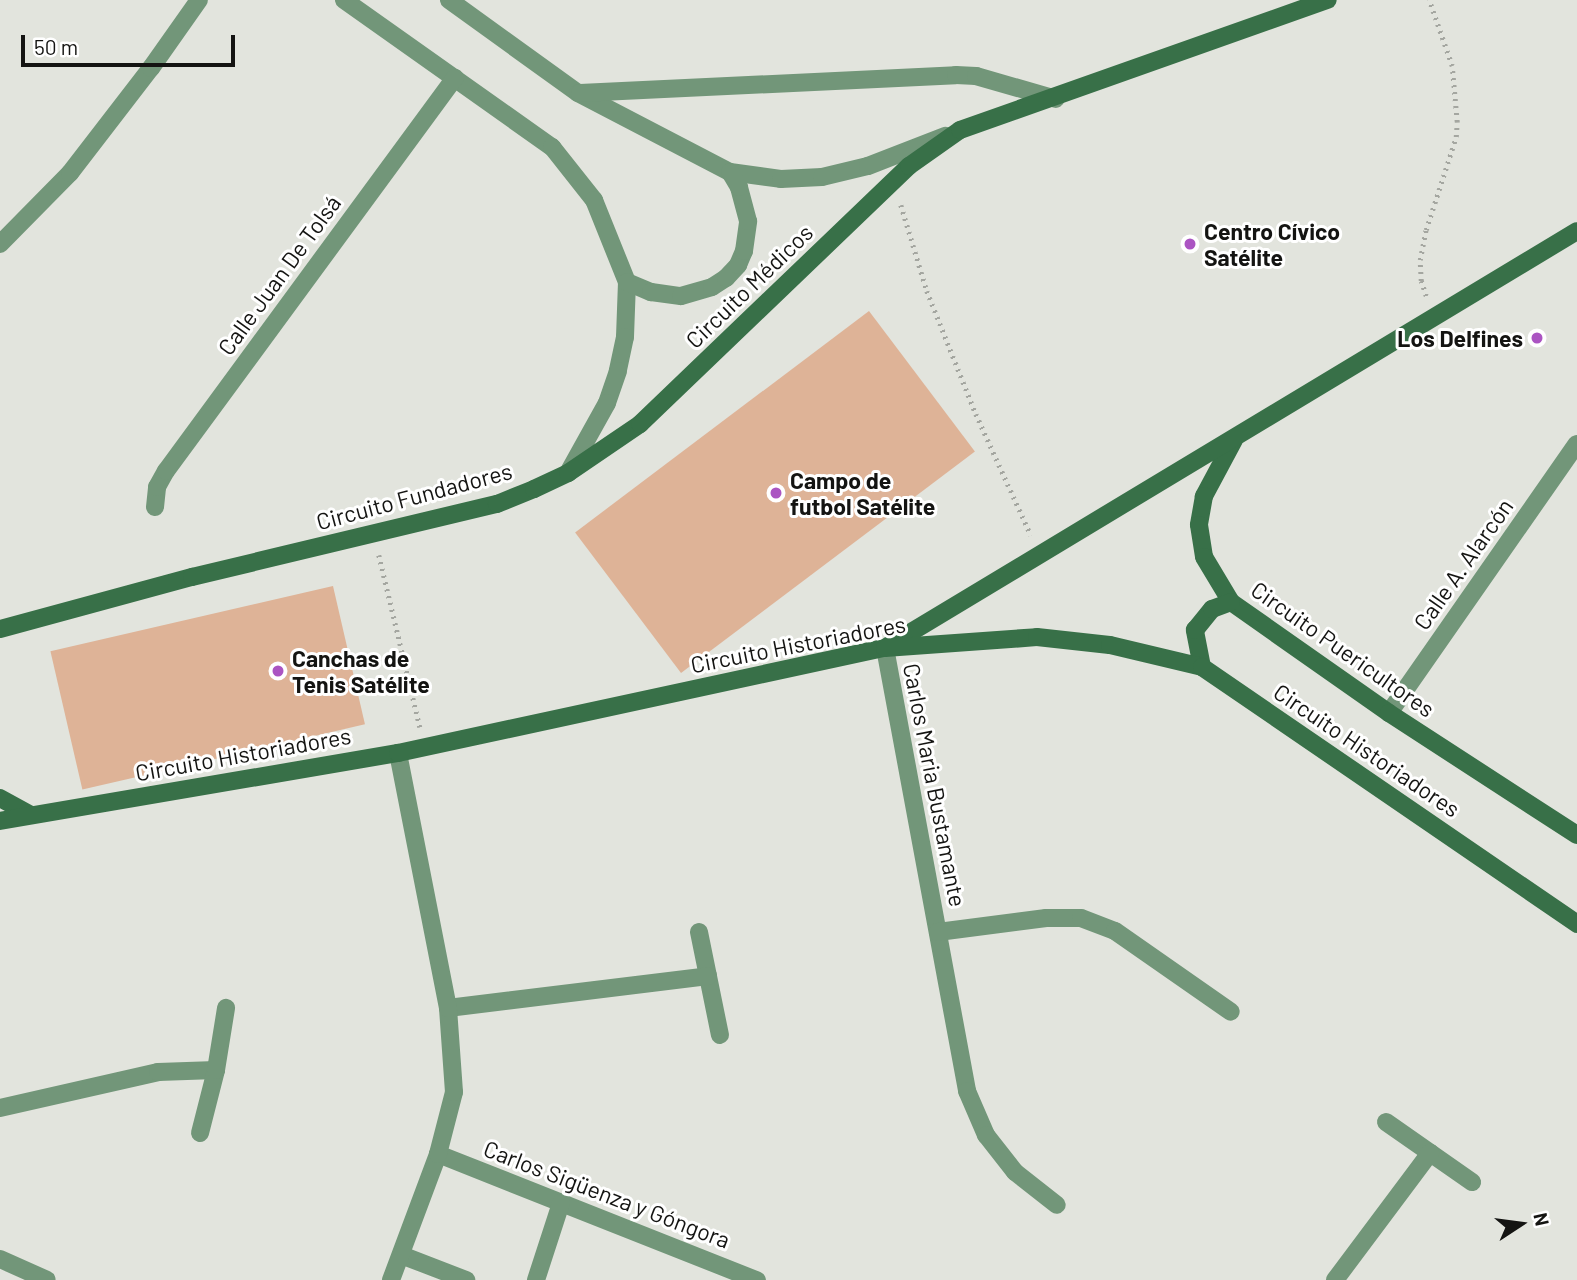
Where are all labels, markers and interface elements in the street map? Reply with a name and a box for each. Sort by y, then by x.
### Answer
scale bar [24,21,238,65]
text: 50 m [34,34,78,59]
street label: Calle Juan De Tolsá [212,190,346,360]
place label: Centro Cívico Satélite [1204,217,1340,271]
street label: Circuito Médicos [680,218,818,354]
marker: Centro Cívico Satélite [1182,236,1198,252]
place label: Los Delfines [1397,324,1523,352]
marker: Los Delfines [1529,330,1545,346]
street label: Circuito Fundadores [313,457,515,535]
place label: Campo de futbol Satélite [790,466,935,520]
marker: Campo de futbol Satélite [768,485,784,501]
street label: Calle A. Alarcón [1408,493,1518,635]
street label: Circuito Puericultores [1246,575,1440,723]
street label: Circuito Historiadores [688,610,908,678]
place label: Canchas de Tenis Satélite [292,644,430,698]
street label: Carlos Maria Bustamante [898,661,972,909]
marker: Canchas de Tenis Satélite [270,663,286,679]
street label: Circuito Historiadores [1269,678,1465,822]
street label: Circuito Historiadores [133,721,353,787]
street label: Carlos Sigüenza y Góngora [480,1134,734,1254]
north arrow [1486,1189,1556,1259]
text: N [1529,1210,1555,1228]

